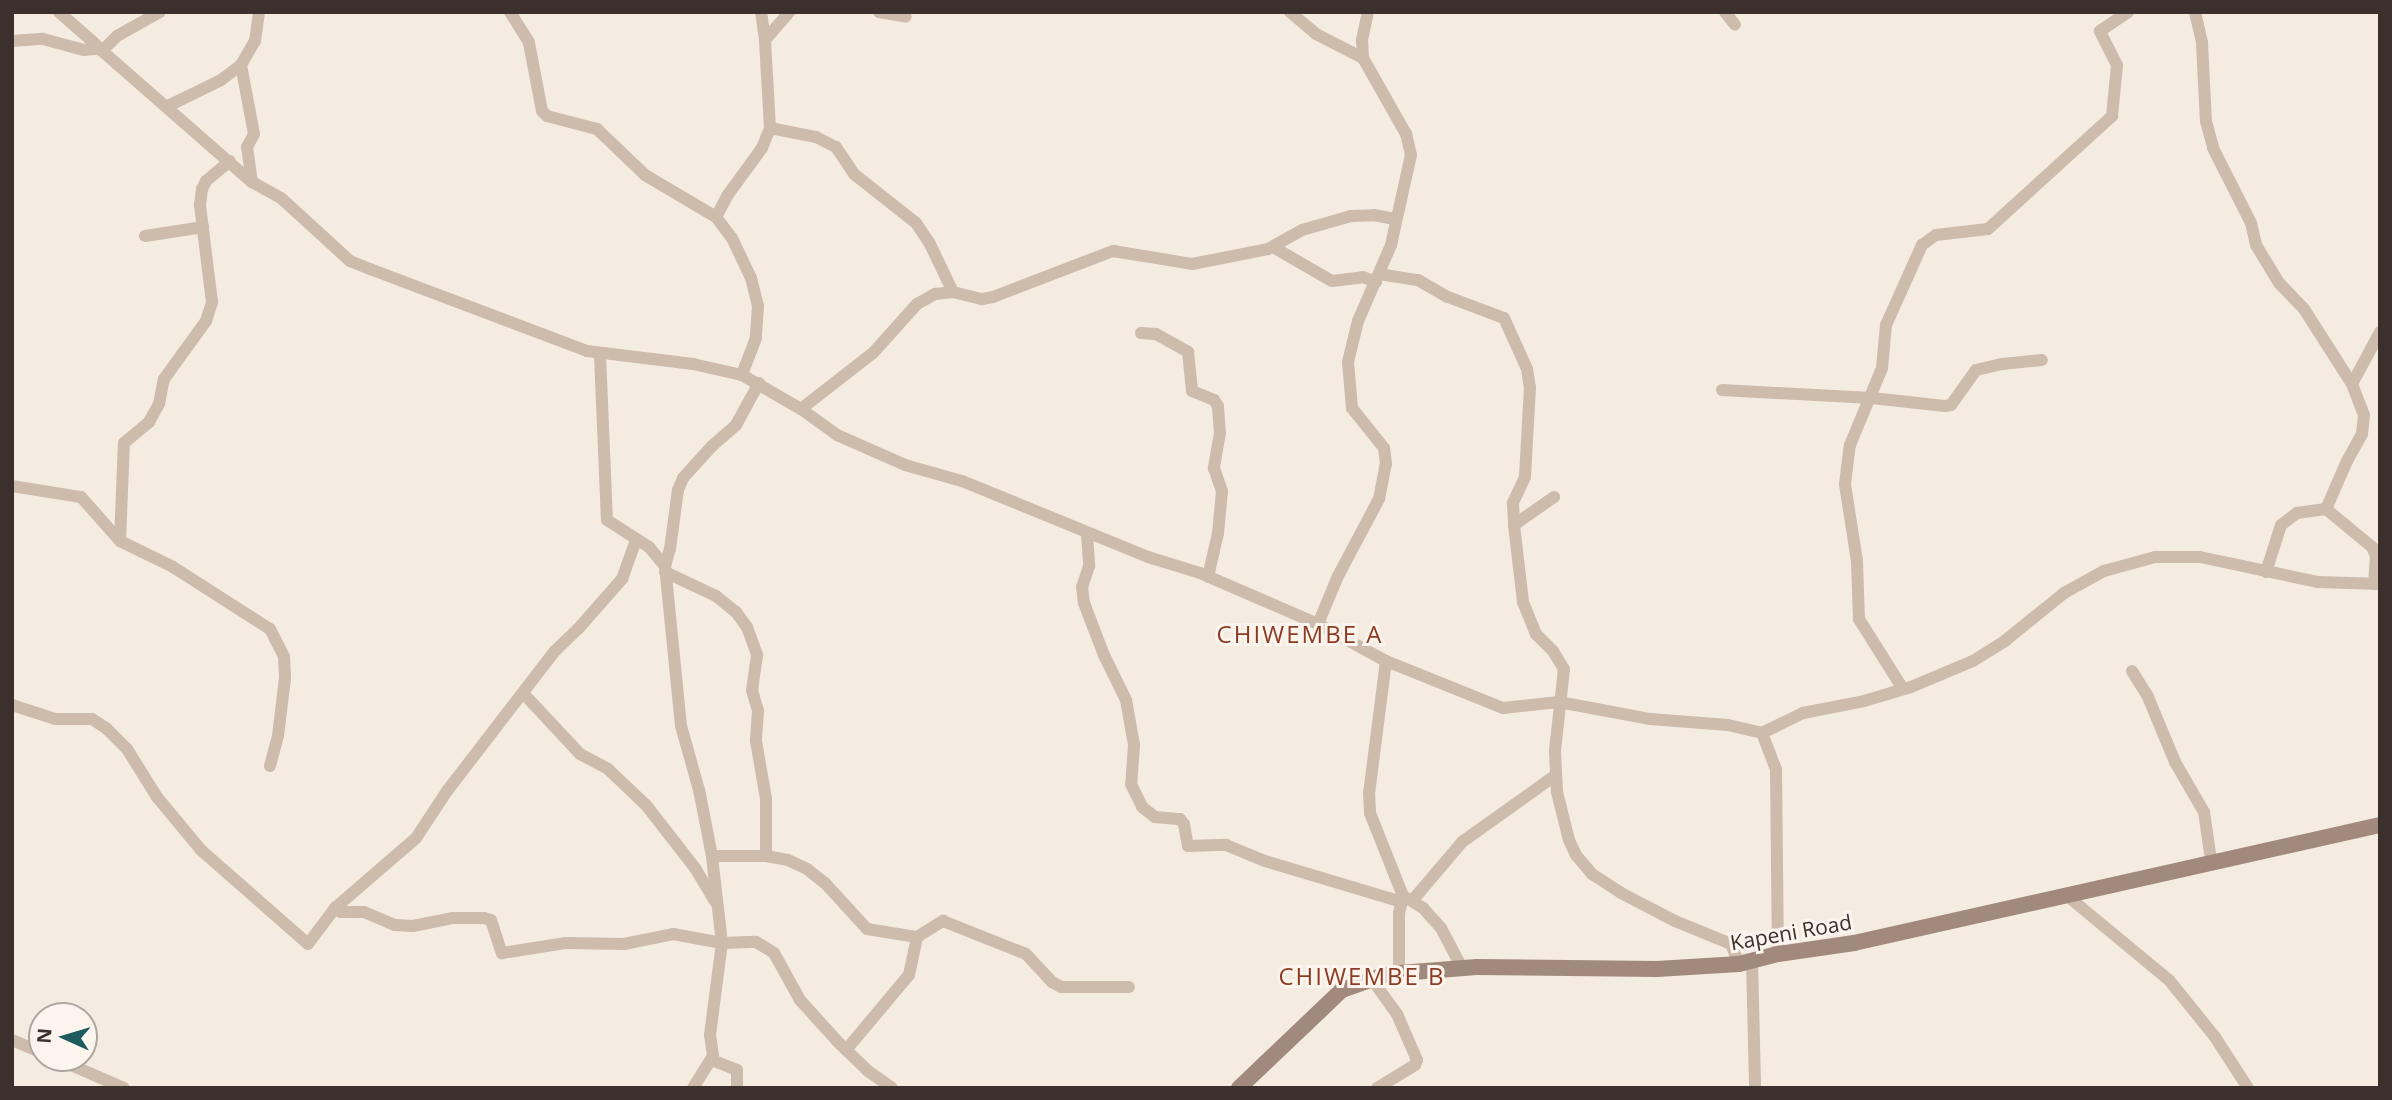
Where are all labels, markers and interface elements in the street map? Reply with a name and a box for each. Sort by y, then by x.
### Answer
district label: CHIWEMBE A [1218,620,1382,648]
street label: Kapeni Road [1728,909,1854,955]
district label: CHIWEMBE B [1280,962,1444,990]
north arrow [28,1002,98,1072]
text: N [31,1027,58,1044]

